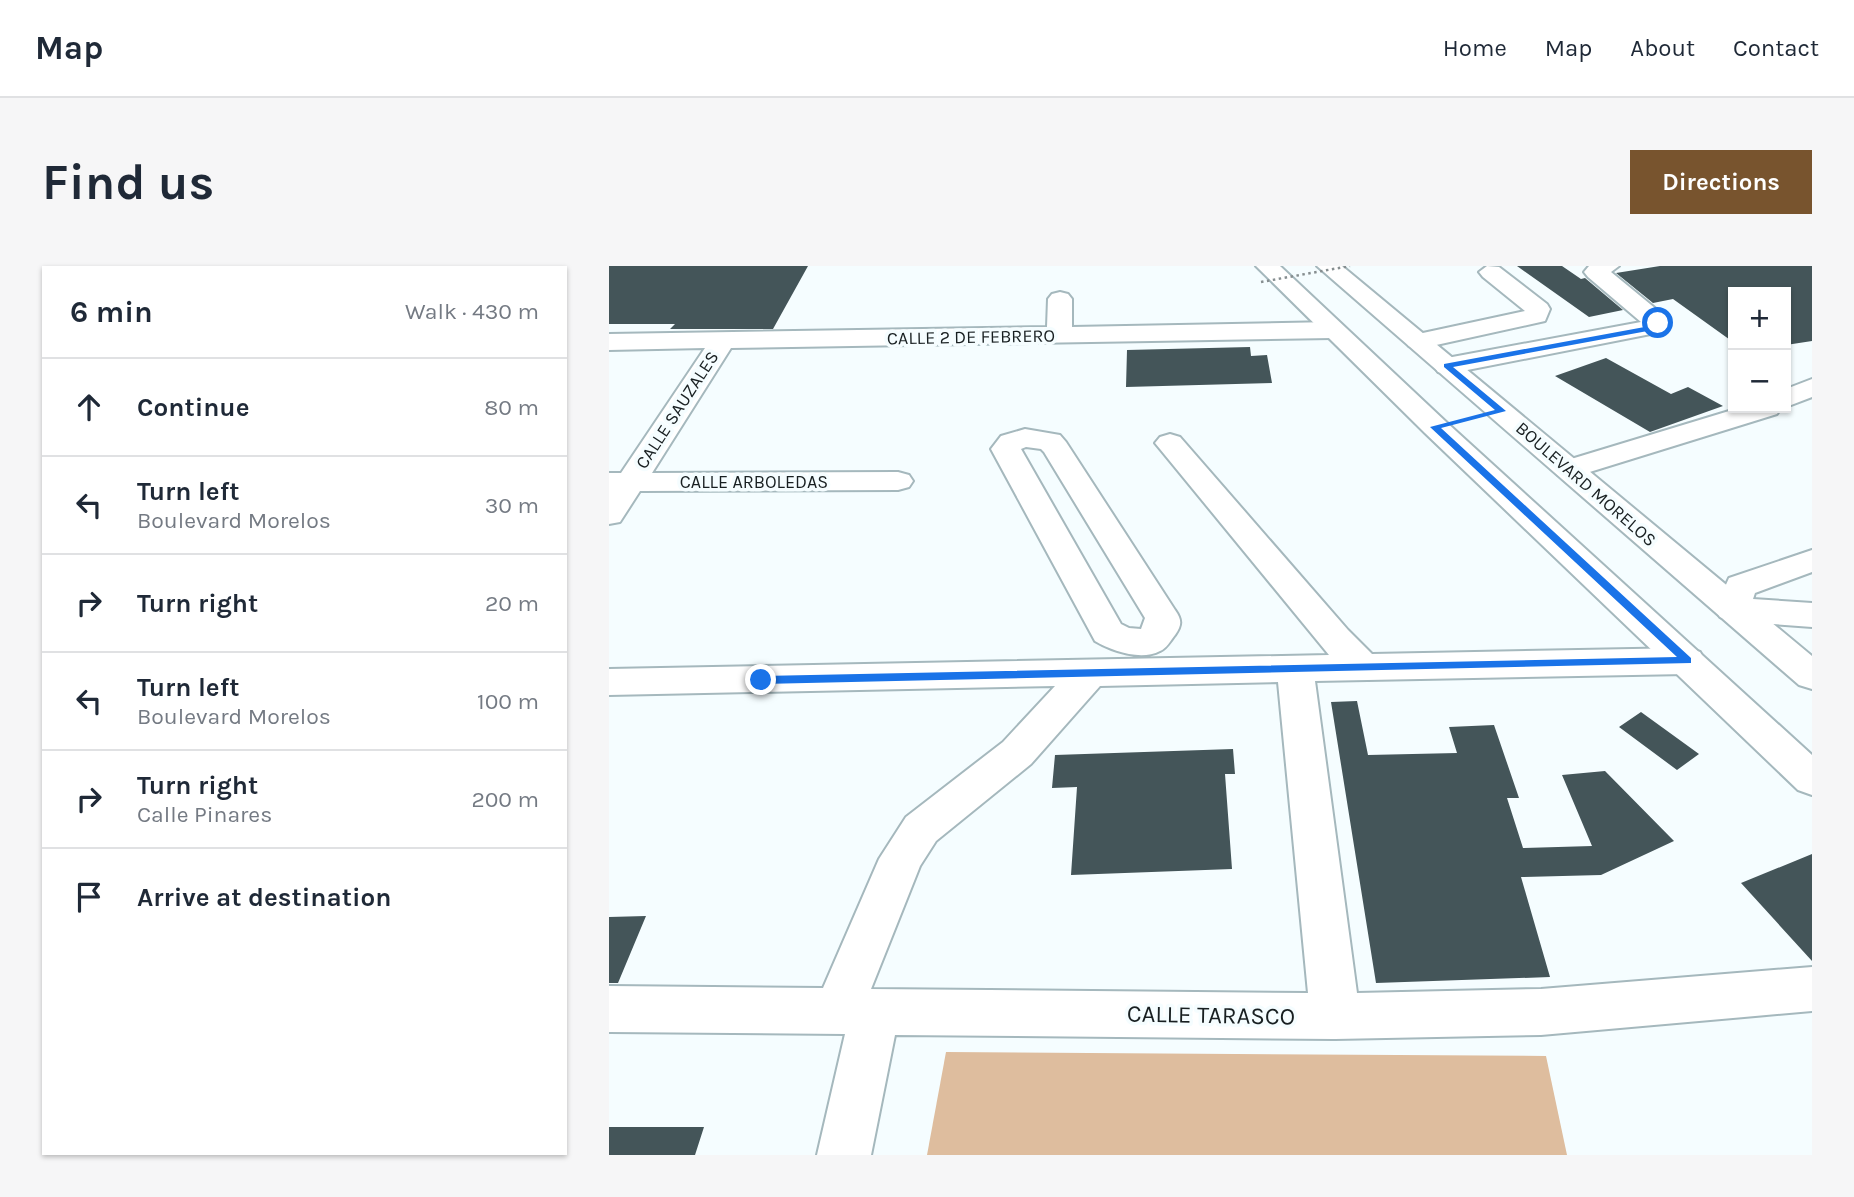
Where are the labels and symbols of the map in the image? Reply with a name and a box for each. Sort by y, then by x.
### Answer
route start [1642,307,1673,338]
street label: CALLE 2 DE FEBRERO [887,325,1055,349]
street label: CALLE SAUZALES [631,347,723,473]
street label: BOULEVARD MORELOS [1511,417,1661,551]
street label: CALLE ARBOLEDAS [680,471,828,493]
route end [745,664,776,695]
street label: CALLE TARASCO [1127,1000,1295,1030]

